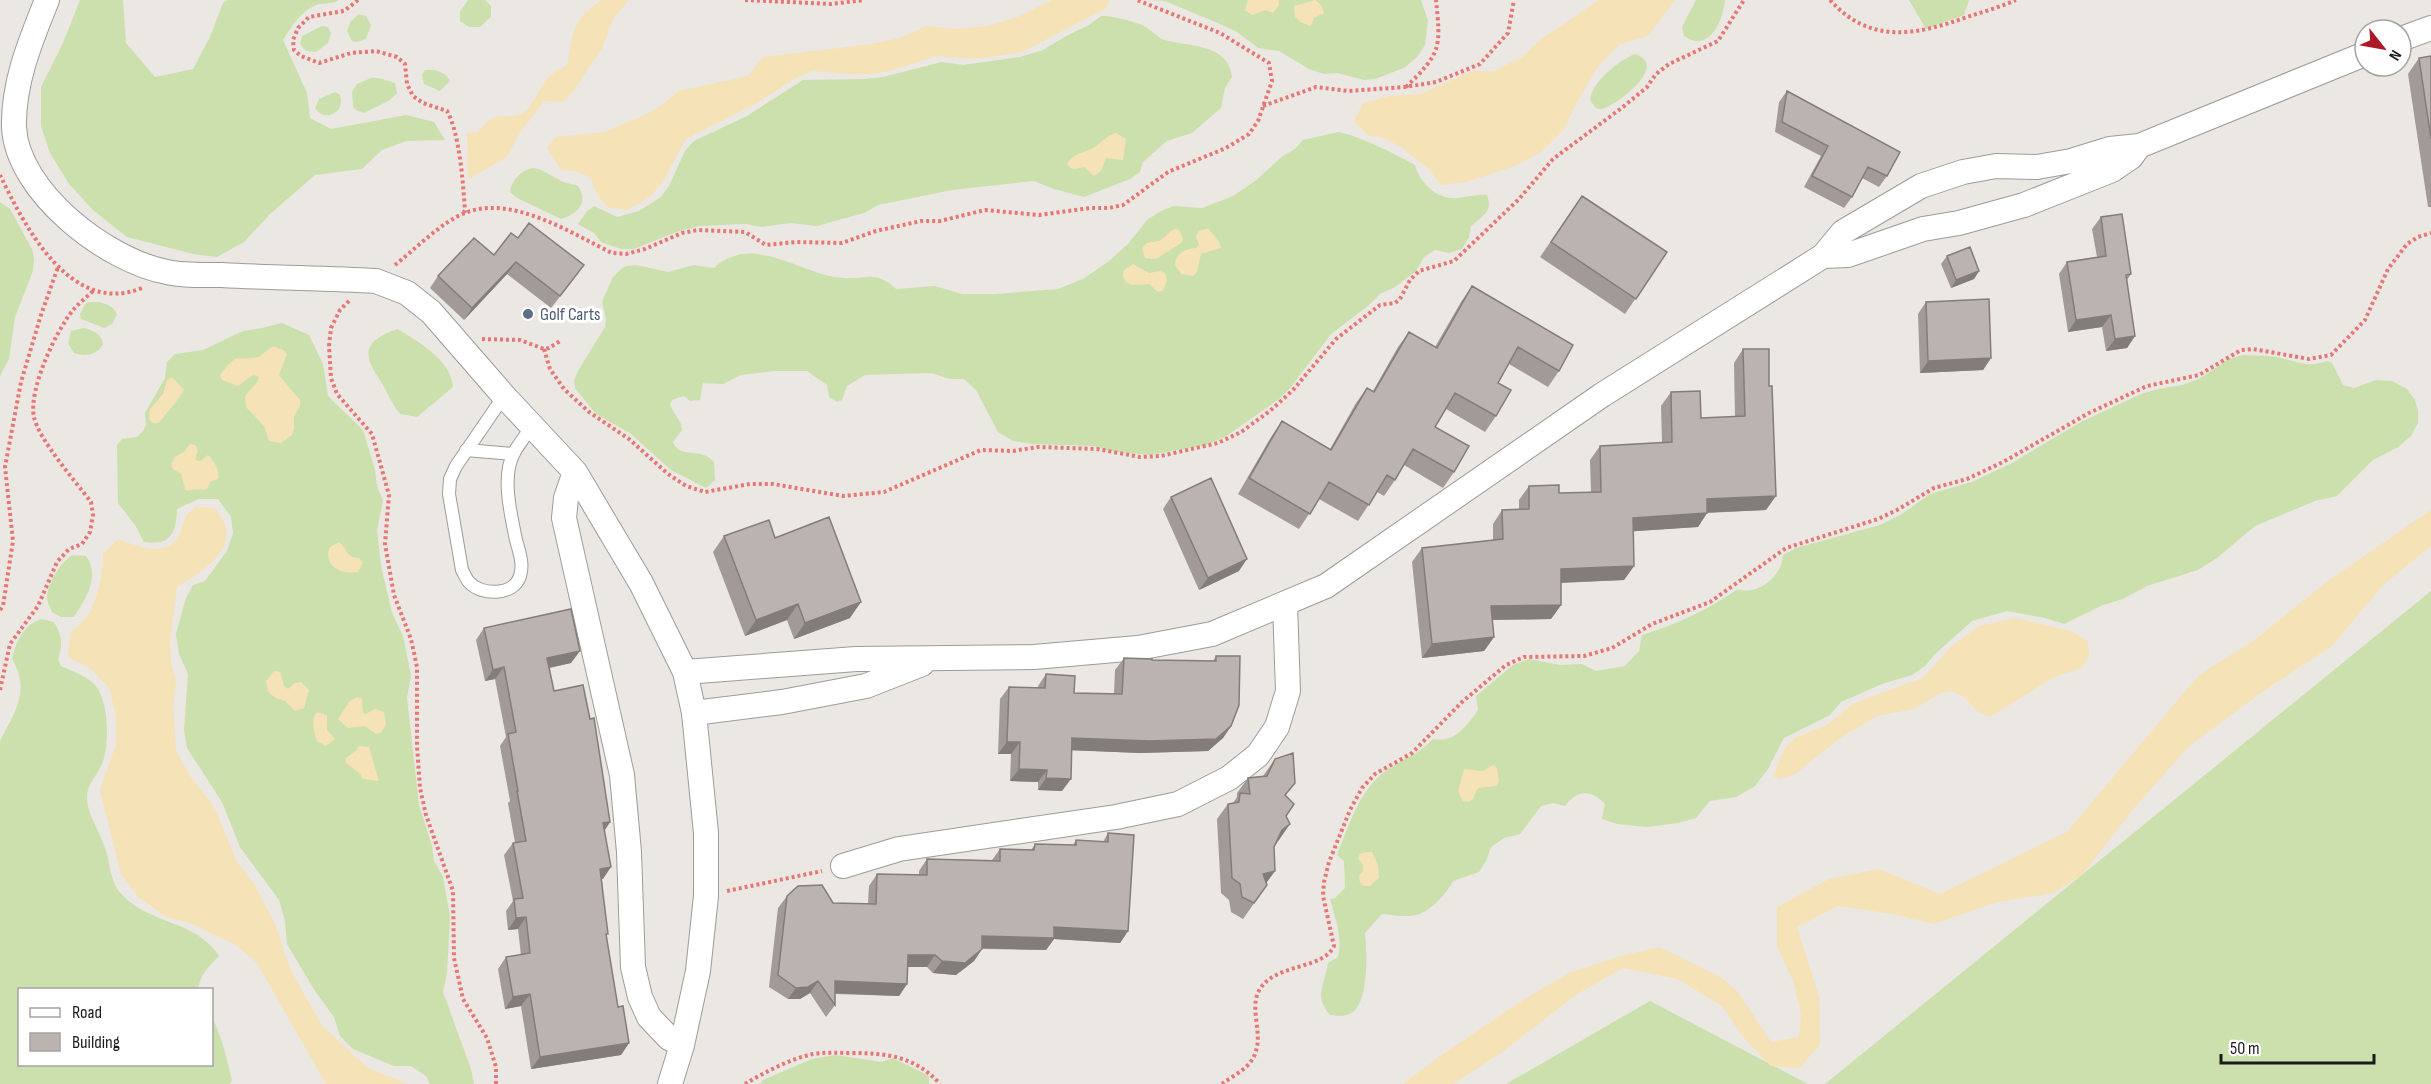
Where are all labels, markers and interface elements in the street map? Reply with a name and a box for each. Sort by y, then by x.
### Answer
north arrow [2353,18,2413,78]
text: N [2384,46,2405,64]
place label: Golf Carts [540,304,600,325]
marker: Golf Carts [521,307,535,321]
legend [18,988,213,1066]
text: Road [72,1002,102,1023]
scale bar [2221,1027,2374,1065]
text: Building [72,1032,120,1053]
text: 50 m [2230,1038,2260,1059]

